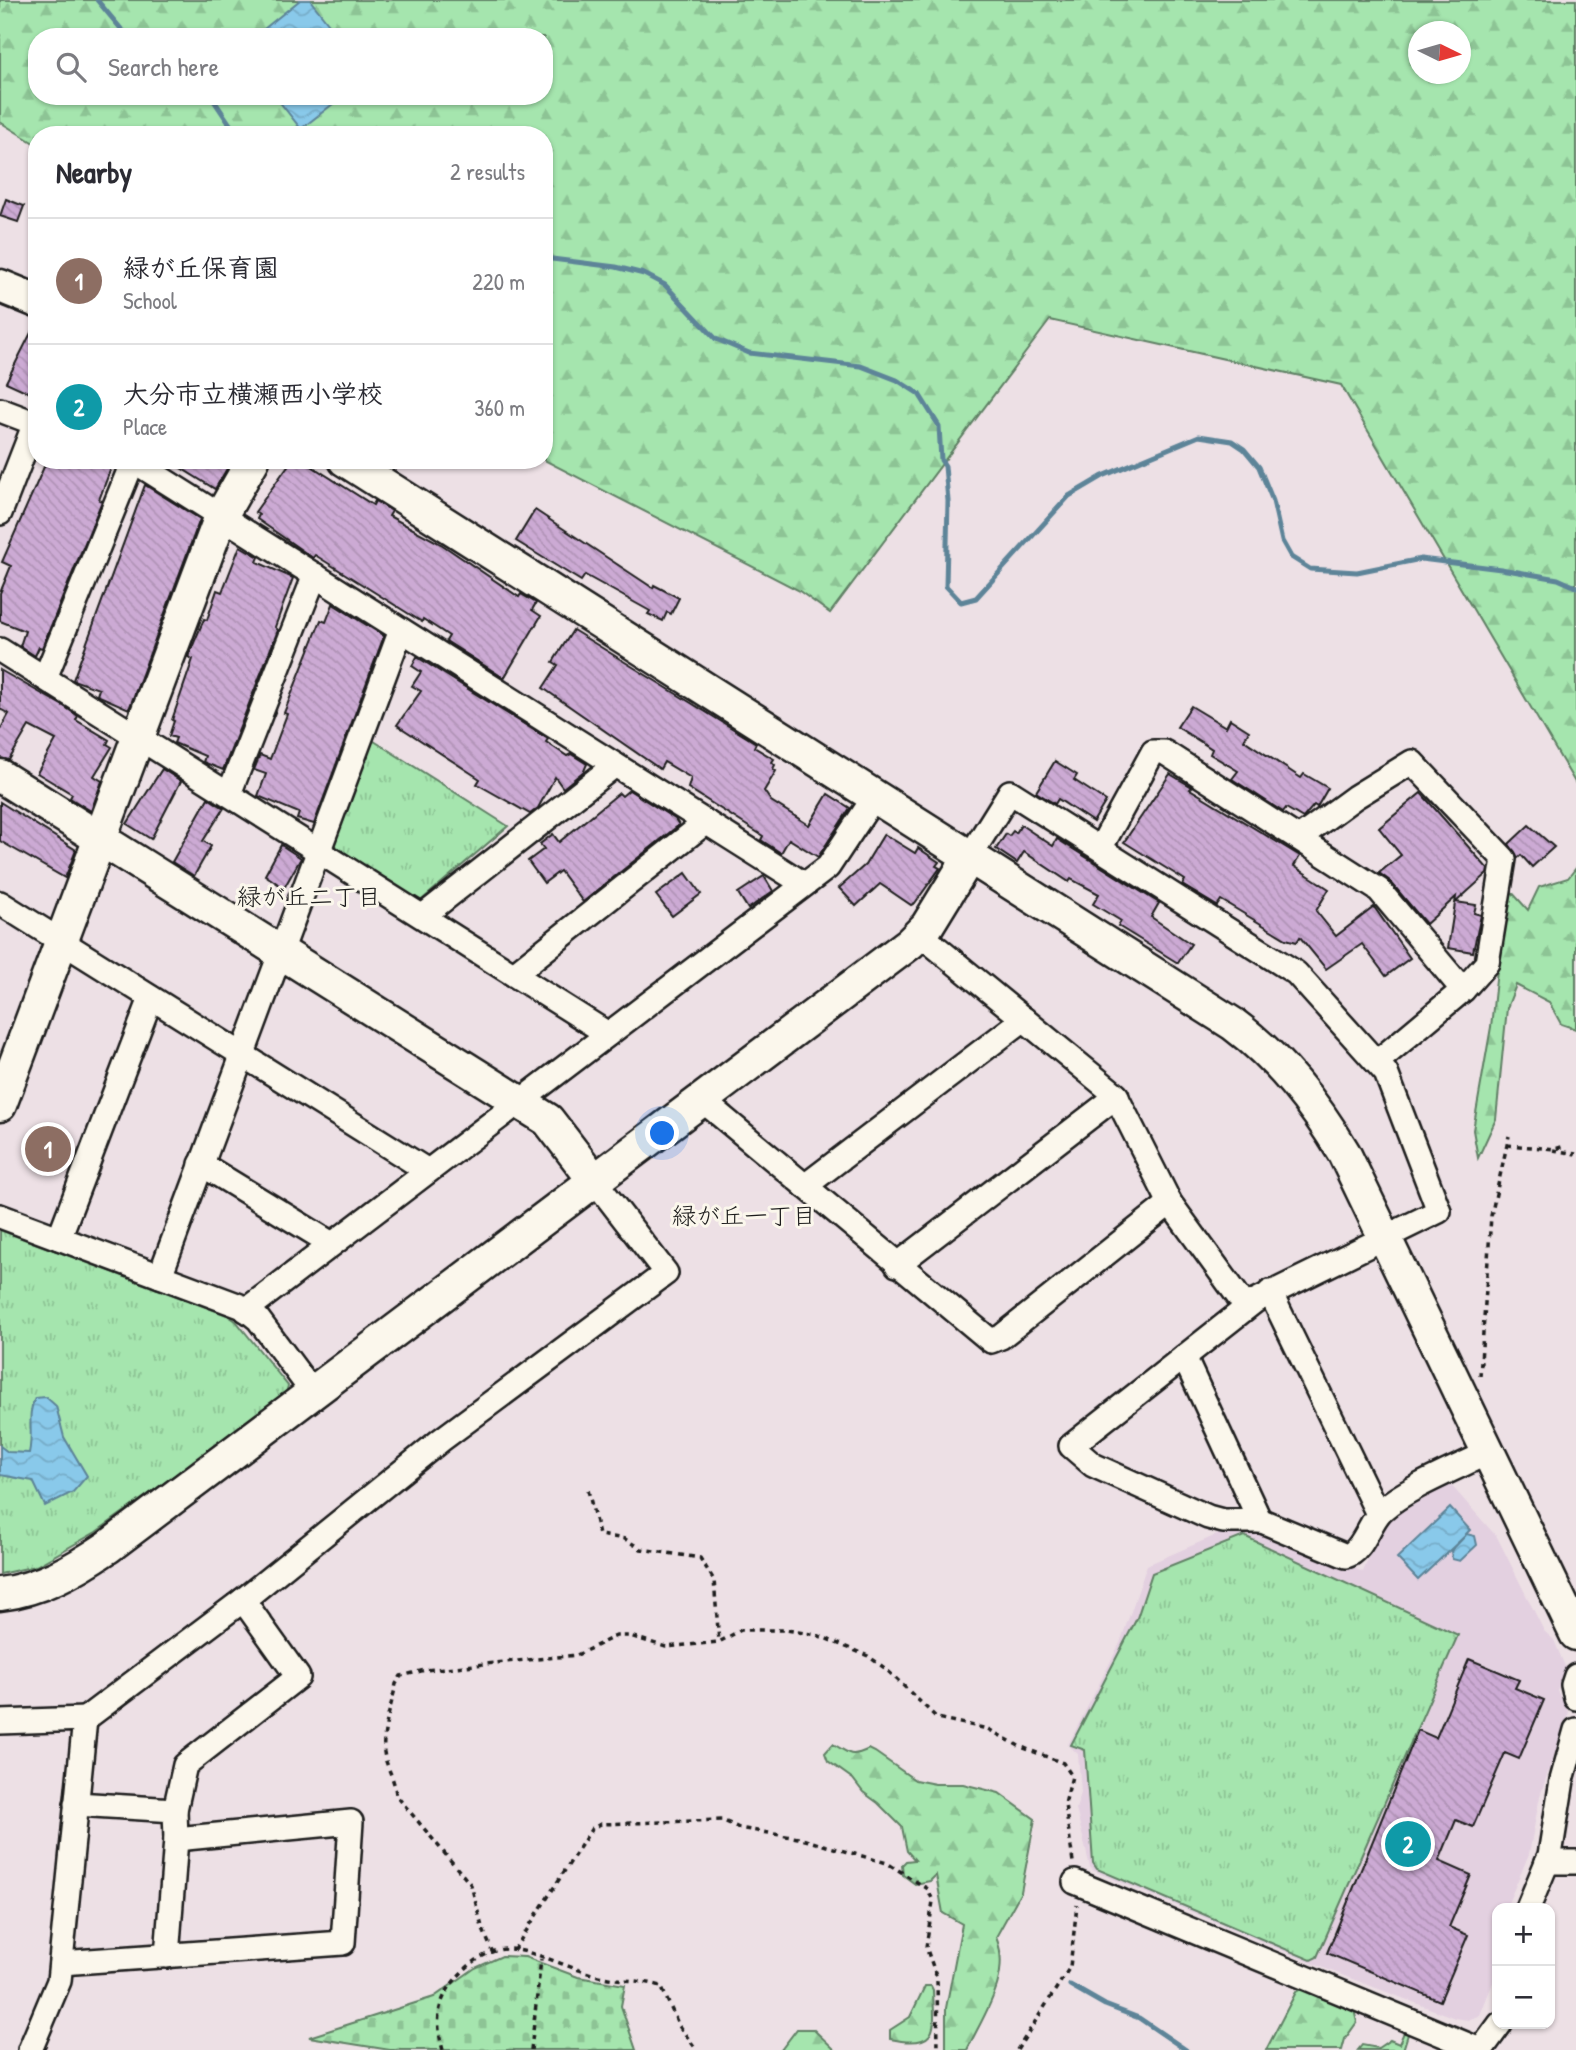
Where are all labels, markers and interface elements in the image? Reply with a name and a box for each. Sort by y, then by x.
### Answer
north arrow [1408,21,1471,84]
search box [28,28,553,105]
icon: search [52,48,90,86]
text: Search here [108,49,219,84]
text: Nearby [56,152,132,192]
text: 2 results [450,156,525,187]
text: 緑が丘保育園 [123,250,279,285]
text: 1 [75,266,83,297]
text: 220 m [472,266,525,297]
text: School [123,285,177,316]
text: 大分市立横瀬西小学校 [123,376,383,411]
text: 2 [74,392,84,423]
text: 360 m [474,392,525,423]
text: Place [123,411,167,442]
district label: 緑が丘二丁目 [237,880,381,912]
your location [645,1116,679,1150]
pin: 1 [25,1123,71,1175]
district label: 緑が丘一丁目 [672,1199,816,1231]
pin: 2 [1385,1818,1431,1870]
map controls [1492,1903,1555,2029]
button: + [1492,1903,1555,1966]
button: − [1492,1966,1555,2029]

